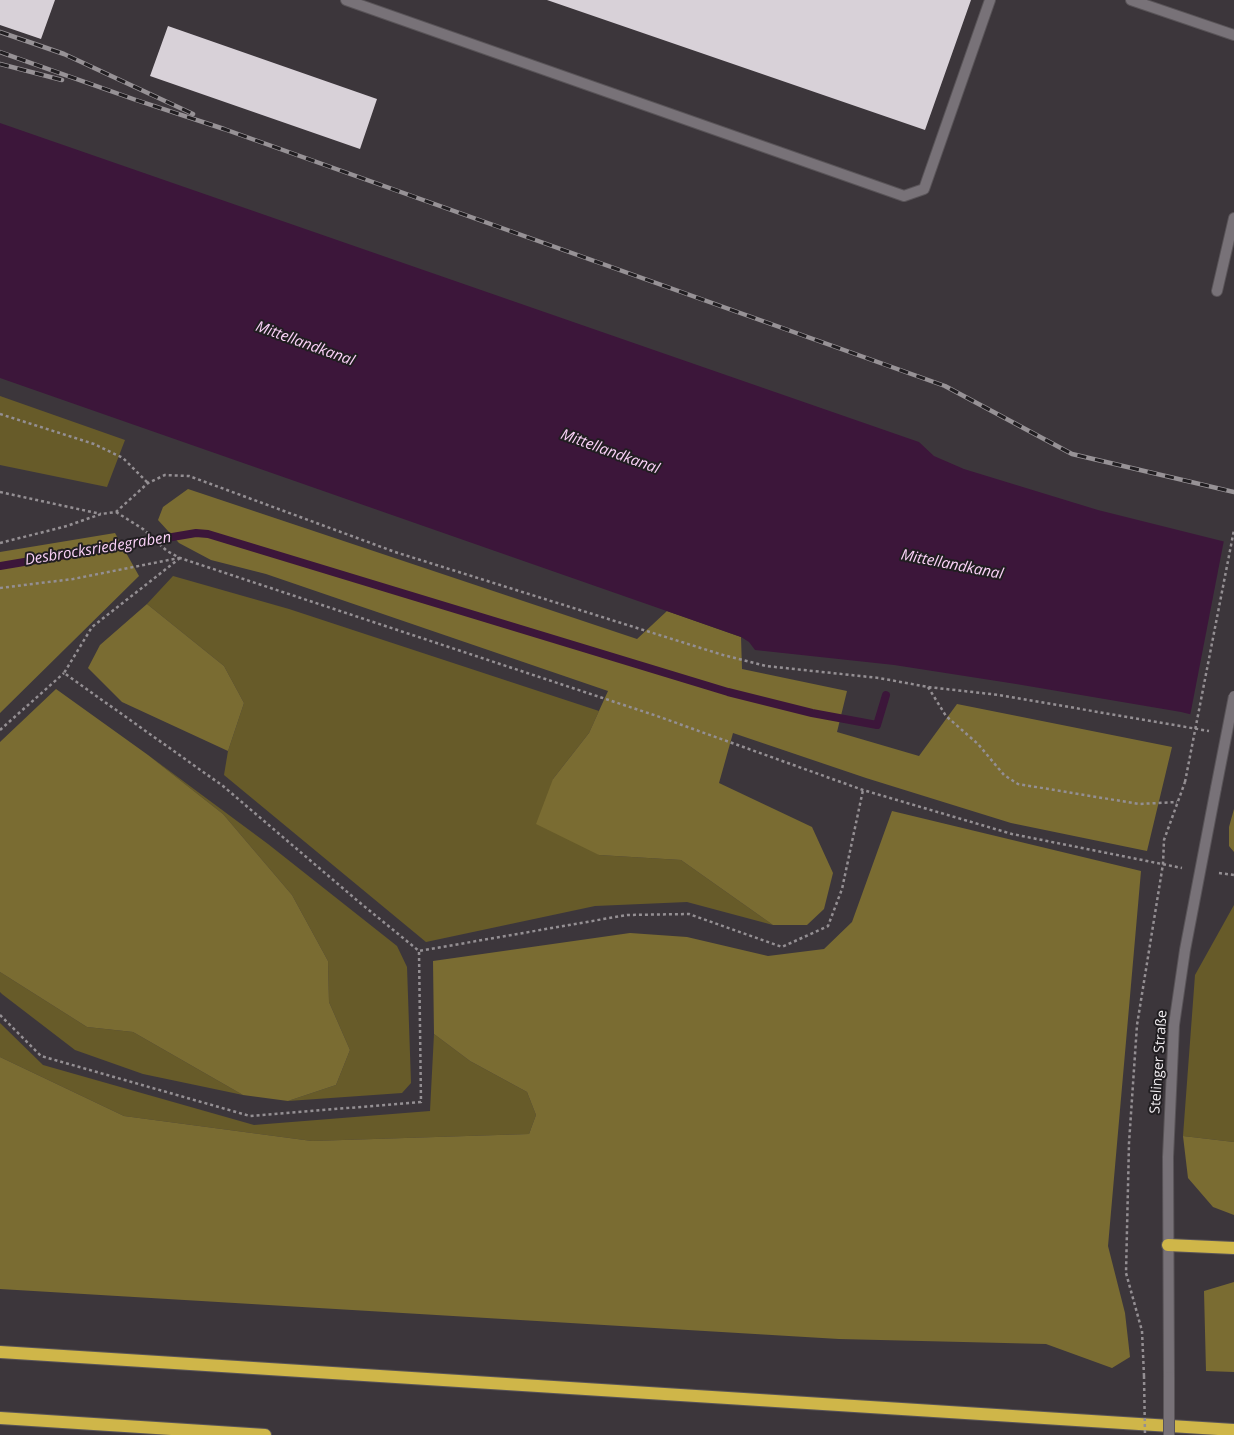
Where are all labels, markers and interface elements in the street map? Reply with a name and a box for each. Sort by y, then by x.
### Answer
water label: Mittellandkanal [253,318,357,370]
water label: Mittellandkanal [558,426,662,478]
water label: Desbrocksriedegraben [24,529,172,569]
water label: Mittellandkanal [899,546,1005,584]
street label: Stelinger Straße [1147,1010,1171,1114]

